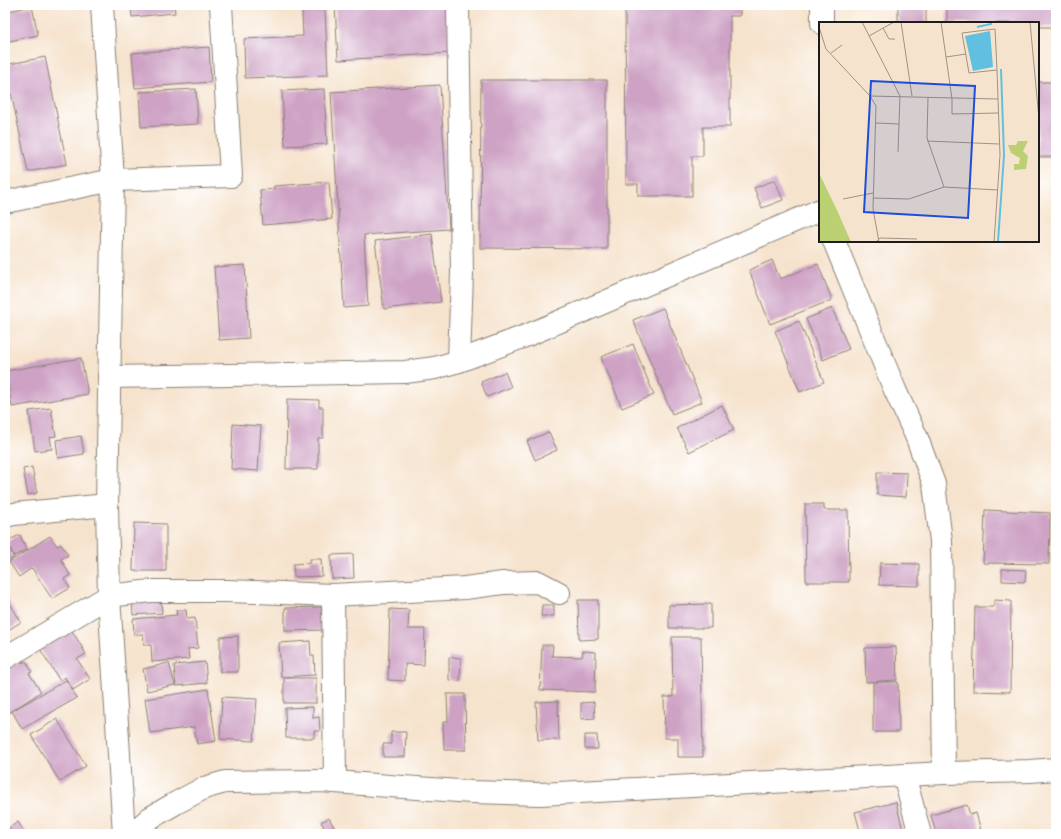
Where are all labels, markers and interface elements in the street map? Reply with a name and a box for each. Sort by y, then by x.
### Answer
inset map [819,22,1039,242]

